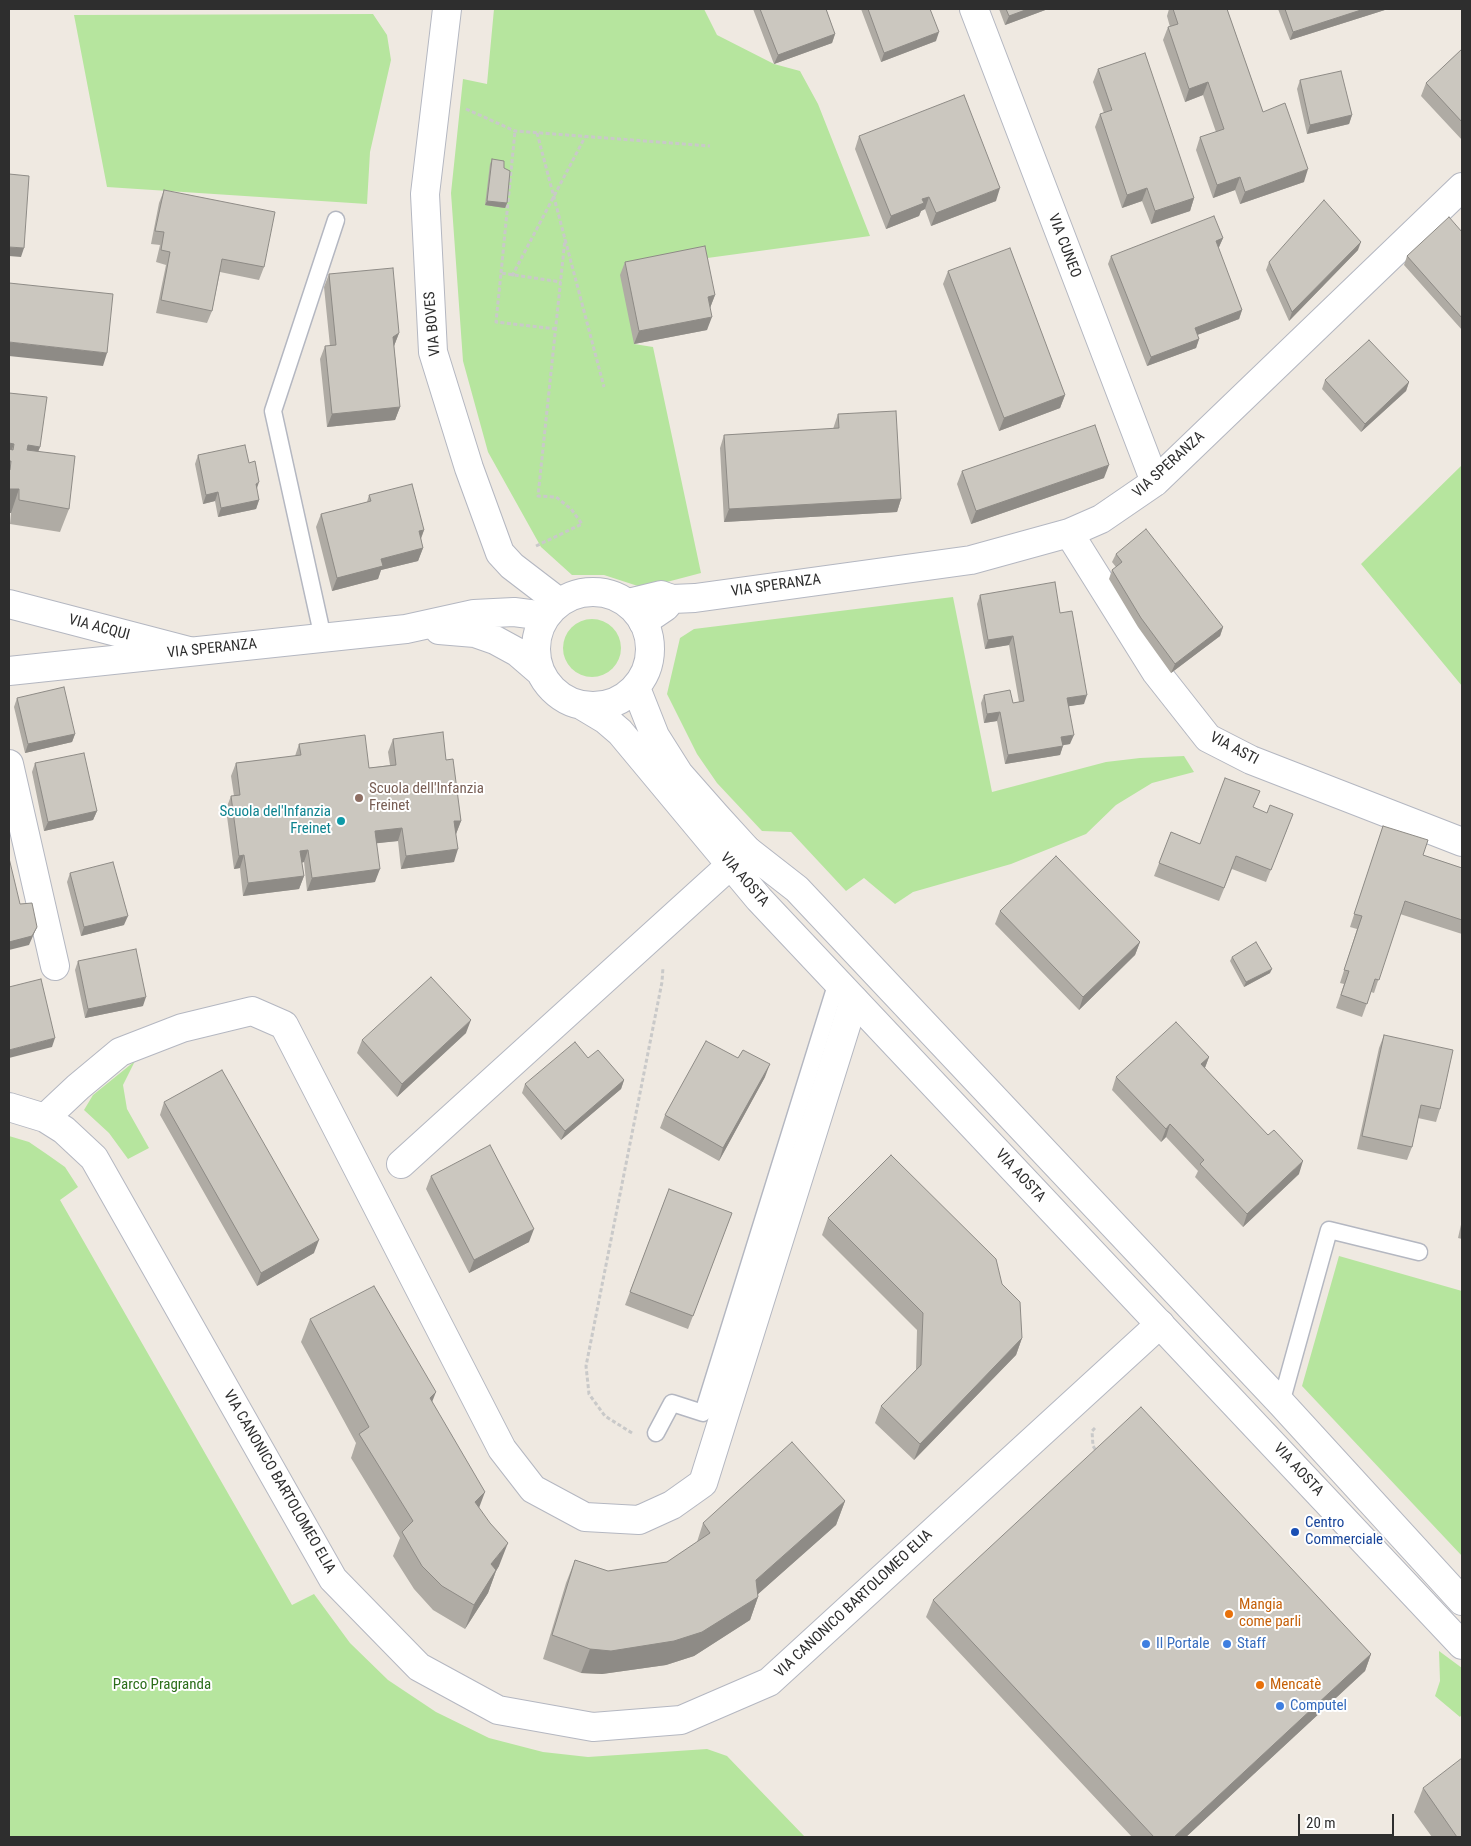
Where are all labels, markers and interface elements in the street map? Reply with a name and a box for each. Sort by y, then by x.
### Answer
street label: VIA CUNEO [1044,211,1084,281]
street label: VIA BOVES [421,291,445,357]
street label: VIA SPERANZA [1129,428,1209,502]
street label: VIA SPERANZA [730,571,822,601]
street label: VIA ACQUI [66,611,132,645]
street label: VIA SPERANZA [166,635,258,663]
street label: VIA ASTI [1207,729,1261,769]
place label: Scuola dell'Infanzia Freinet [369,780,484,815]
marker: Scuola dell'Infanzia Freinet [353,792,365,804]
place label: Scuola del'Infanzia Freinet [219,803,331,838]
marker: Scuola del'Infanzia Freinet [335,815,347,827]
street label: VIA AOSTA [716,849,772,911]
street label: VIA AOSTA [991,1146,1049,1206]
street label: VIA CANONICO BARTOLOMEO ELIA [219,1387,339,1577]
street label: VIA AOSTA [1269,1440,1327,1500]
place label: Centro Commerciale [1305,1514,1383,1549]
street label: VIA CANONICO BARTOLOMEO ELIA [772,1526,936,1682]
marker: Centro Commerciale [1289,1526,1301,1538]
place label: Mangia come parli [1239,1596,1301,1631]
marker: Mangia come parli [1223,1608,1235,1620]
place label: Il Portale [1156,1635,1209,1653]
place label: Staff [1237,1635,1266,1653]
marker: Il Portale [1140,1638,1152,1650]
marker: Staff [1221,1638,1233,1650]
park label: Parco Pragranda [113,1676,211,1694]
place label: Mencatè [1270,1676,1321,1694]
marker: Mencatè [1254,1679,1266,1691]
place label: Computel [1290,1697,1347,1715]
marker: Computel [1274,1700,1286,1712]
scale bar [1301,1804,1397,1836]
text: 20 m [1306,1814,1336,1832]

